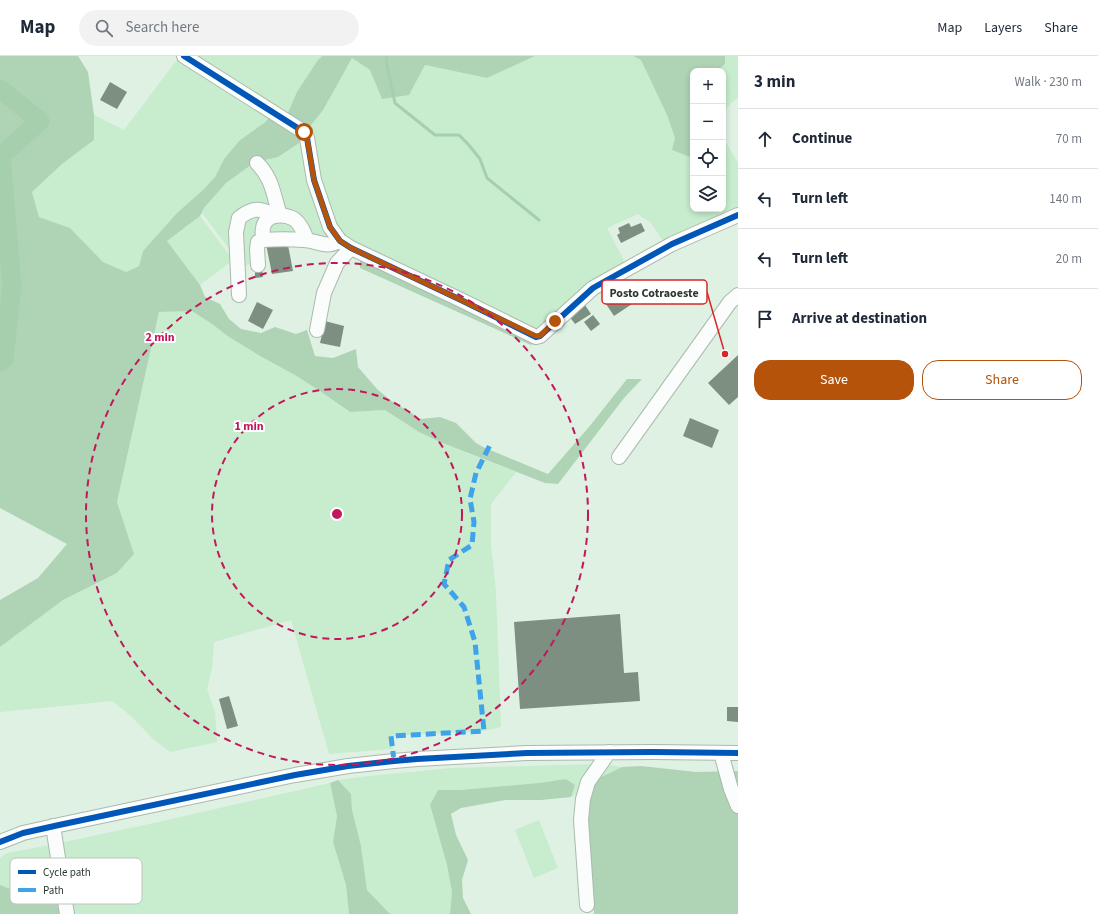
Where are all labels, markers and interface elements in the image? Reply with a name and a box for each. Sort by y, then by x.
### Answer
search box [79,10,359,46]
text: Map [20,14,55,41]
icon: search [93,17,115,39]
text: Search here [125,17,199,38]
text: Map [937,18,962,38]
text: Layers [984,18,1022,38]
text: Share [1044,18,1078,38]
map controls [690,68,726,212]
button: + [690,68,726,104]
text: 3 min [754,70,795,94]
text: Walk · 230 m [1014,73,1082,91]
button: − [690,104,726,140]
route start [295,123,313,141]
icon: ahead [754,128,776,150]
text: Continue [792,128,852,149]
text: 70 m [1056,130,1082,148]
button: locate [690,140,726,176]
button: layers [690,176,726,212]
icon: left [754,188,776,210]
text: Turn left [792,188,848,209]
text: 140 m [1049,190,1082,208]
icon: left [754,248,776,270]
text: Turn left [792,248,848,269]
text: 20 m [1056,250,1082,268]
callout: Posto Cotraoeste [602,280,707,304]
text: Posto Cotraoeste [609,285,699,302]
icon: arrive [754,308,776,330]
text: Arrive at destination [792,308,927,329]
route end [546,312,564,330]
text: 2 min [145,329,175,346]
button: Save [754,360,914,400]
button: Share [922,360,1082,400]
text: 1 min [234,418,264,435]
centre of rings [330,507,344,521]
legend [10,858,142,904]
text: Cycle path [43,865,91,880]
text: Path [43,883,64,898]

